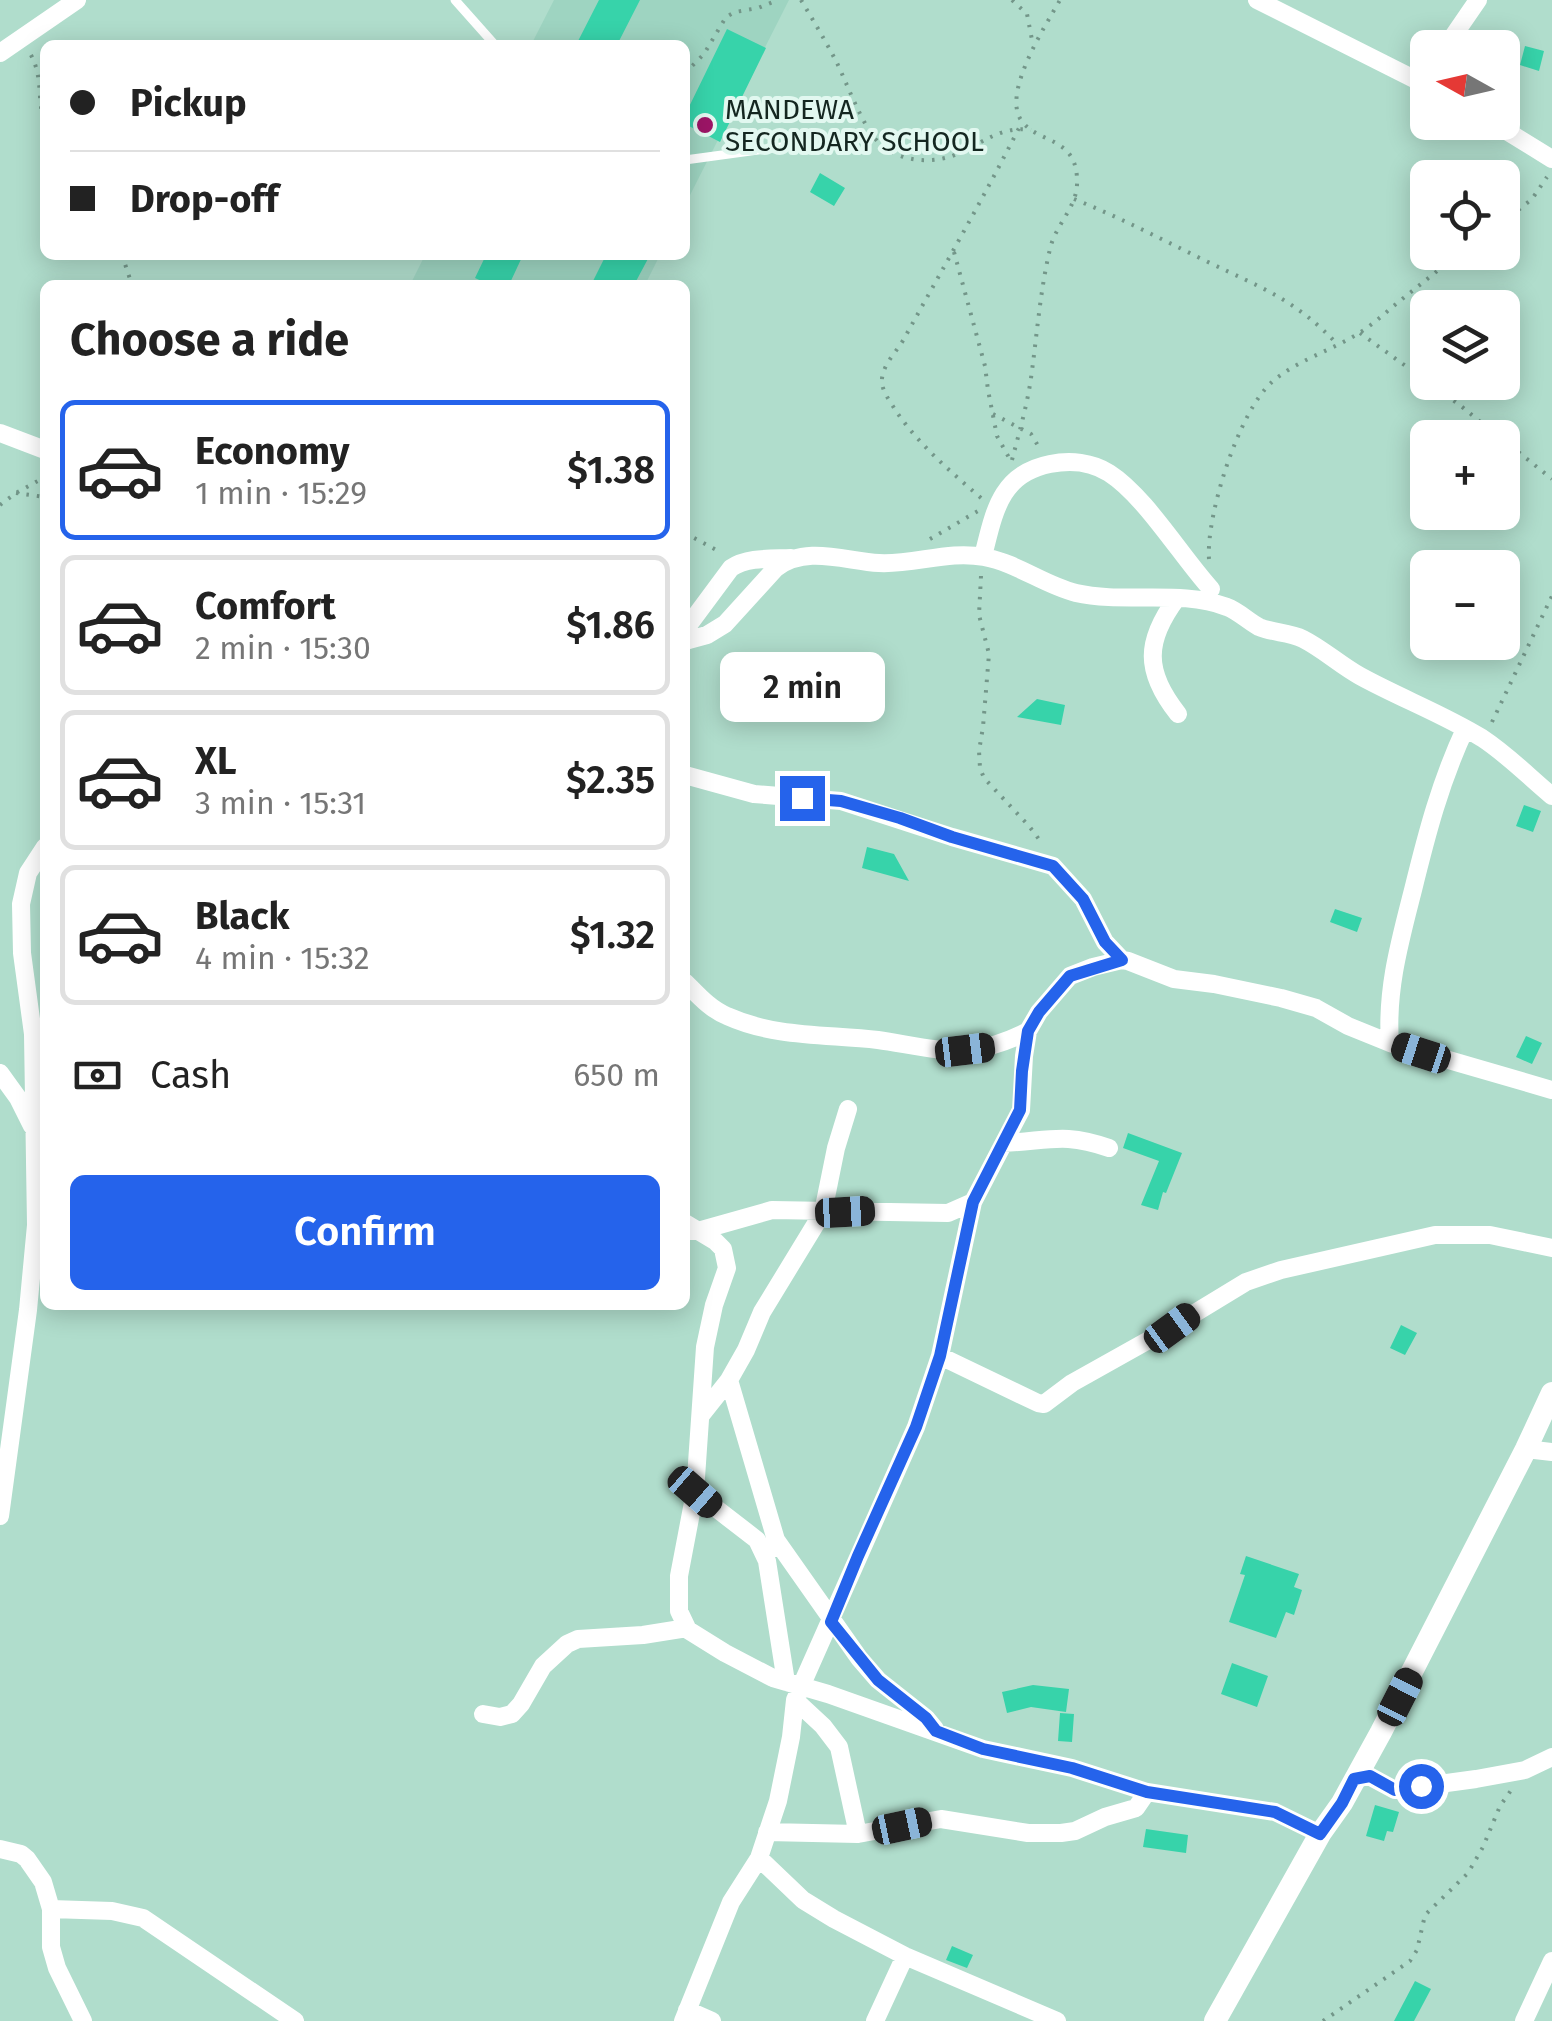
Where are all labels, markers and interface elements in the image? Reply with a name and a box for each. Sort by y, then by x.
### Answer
north arrow [1410,30,1520,140]
map controls [1410,30,1520,660]
text: Pickup [130,80,247,126]
place label: MANDEWA SECONDARY SCHOOL [725,93,984,158]
marker: MANDEWA SECONDARY SCHOOL [694,114,716,136]
button: locate [1410,160,1520,270]
text: Drop-off [130,176,278,222]
button: layers [1410,290,1520,400]
text: Choose a ride [70,313,349,367]
button: + [1410,420,1520,530]
icon: car [75,425,165,515]
text: Economy [195,428,350,474]
text: $1.38 [567,447,655,493]
text: 1 min · 15:29 [195,474,367,512]
button: − [1410,550,1520,660]
icon: car [75,580,165,670]
text: Comfort [195,583,336,629]
text: $1.86 [566,602,655,648]
text: 2 min · 15:30 [195,629,371,667]
callout: 2 min [720,653,884,723]
text: 2 min [763,668,842,706]
icon: car [75,735,165,825]
text: XL [195,738,237,784]
text: $2.35 [566,757,655,803]
route end [780,776,825,821]
text: 3 min · 15:31 [195,784,366,822]
icon: car [75,890,165,980]
text: Black [195,893,290,939]
text: $1.32 [570,912,655,958]
text: 4 min · 15:32 [195,939,370,977]
car [1388,1029,1454,1077]
car [933,1031,997,1069]
icon: cash [70,1048,125,1103]
text: Cash [150,1052,231,1098]
text: 650 m [573,1056,660,1094]
button: Confirm [70,1175,660,1290]
car [814,1195,876,1229]
car [1139,1298,1205,1358]
car [663,1461,727,1523]
car [1373,1663,1427,1731]
route start [1399,1764,1444,1809]
car [870,1805,934,1847]

